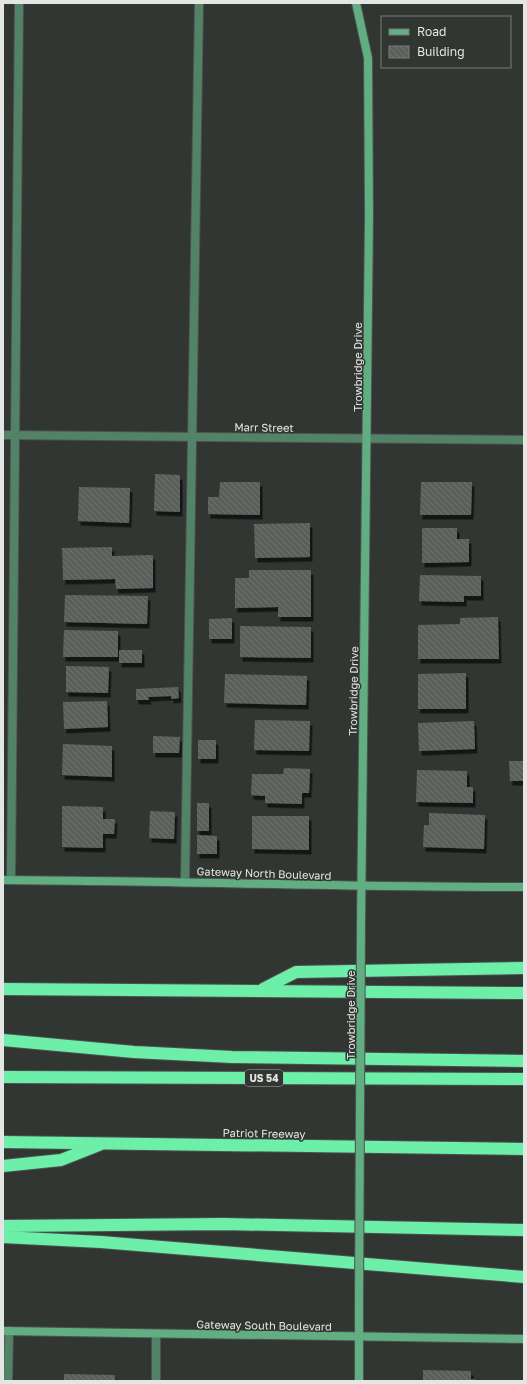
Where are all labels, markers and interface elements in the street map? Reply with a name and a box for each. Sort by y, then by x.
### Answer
legend [381,16,511,68]
text: Road [417,24,446,39]
text: Building [417,44,465,59]
street label: Trowbridge Drive [351,322,364,412]
street label: Marr Street [234,420,294,434]
street label: Trowbridge Drive [346,646,360,736]
street label: Gateway North Boulevard [196,864,332,882]
street label: Trowbridge Drive [344,970,357,1060]
road number: US 54 [245,1070,283,1086]
street label: Patriot Freeway [222,1126,306,1140]
street label: Gateway South Boulevard [196,1317,332,1333]

